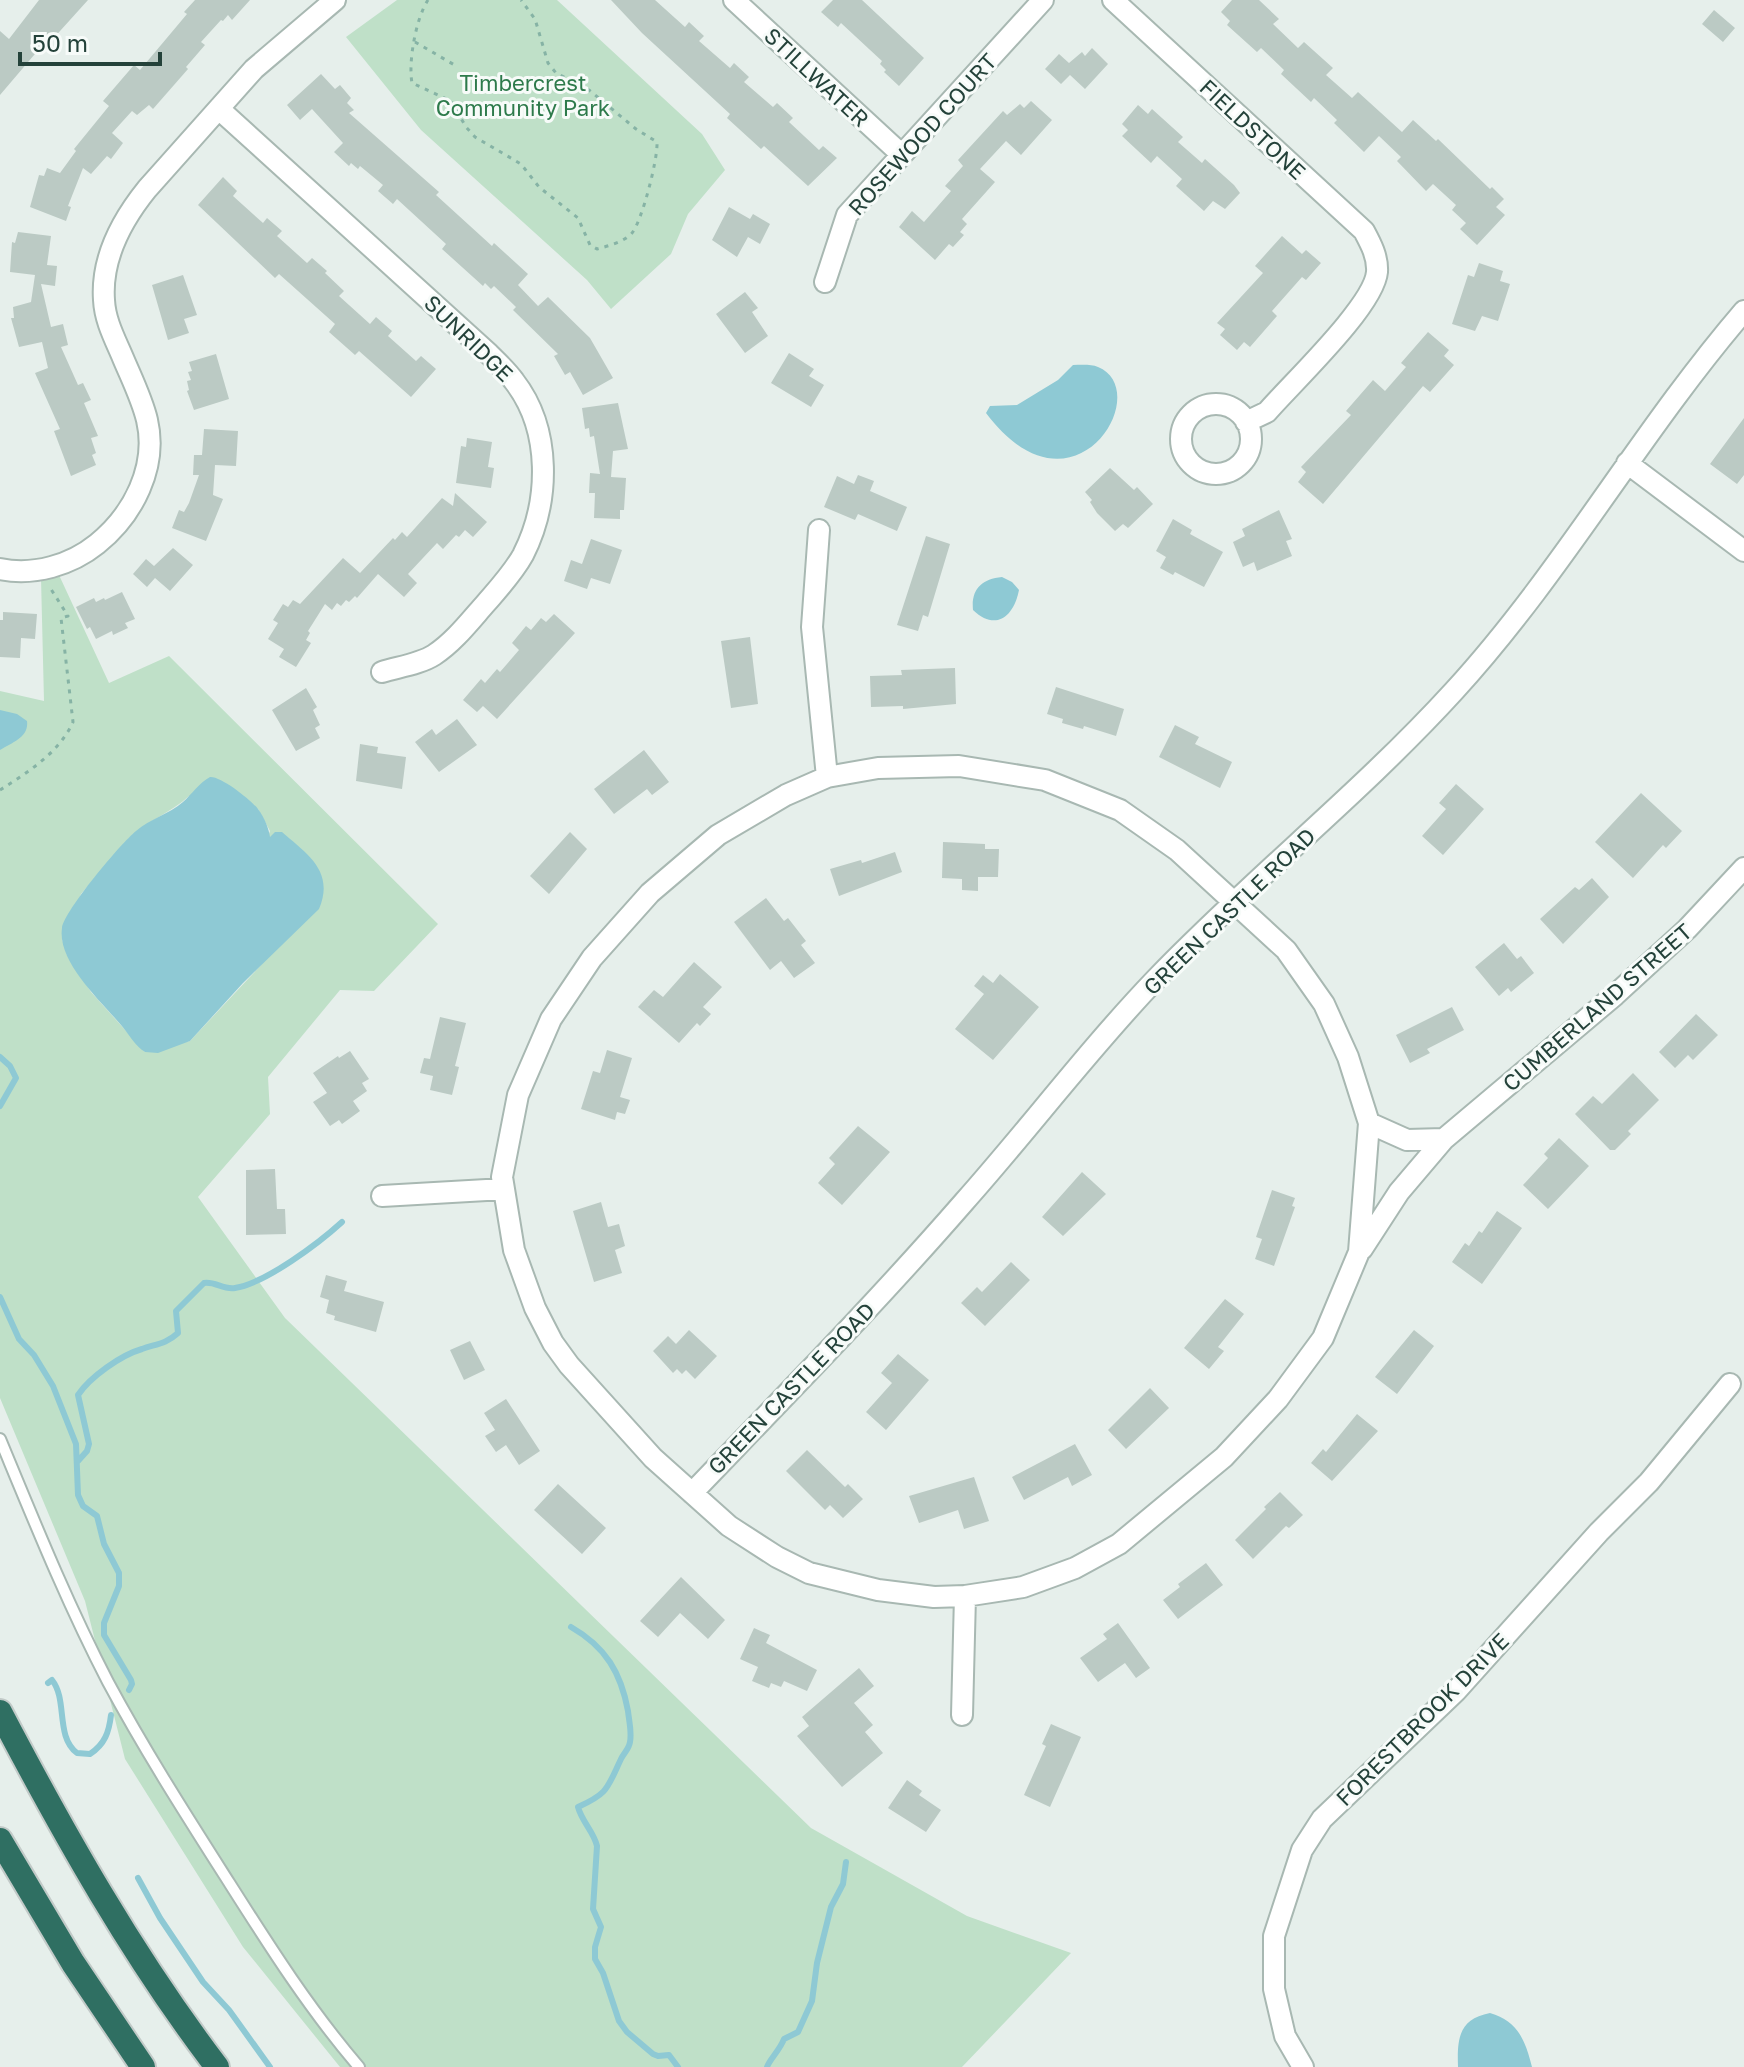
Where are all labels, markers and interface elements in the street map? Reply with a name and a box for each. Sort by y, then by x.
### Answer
scale bar [20,16,160,66]
street label: STILLWATER [759,22,875,132]
text: 50 m [32,28,88,57]
street label: ROSEWOOD COURT [842,47,1002,221]
park label: Timbercrest Community Park [436,69,610,121]
street label: FIELDSTONE [1194,73,1312,185]
street label: SUNRIDGE [419,289,519,387]
street label: GREEN CASTLE ROAD [1137,822,1321,1000]
street label: CUMBERLAND STREET [1497,917,1697,1096]
street label: GREEN CASTLE ROAD [702,1296,880,1480]
street label: FORESTBROOK DRIVE [1330,1627,1514,1811]

